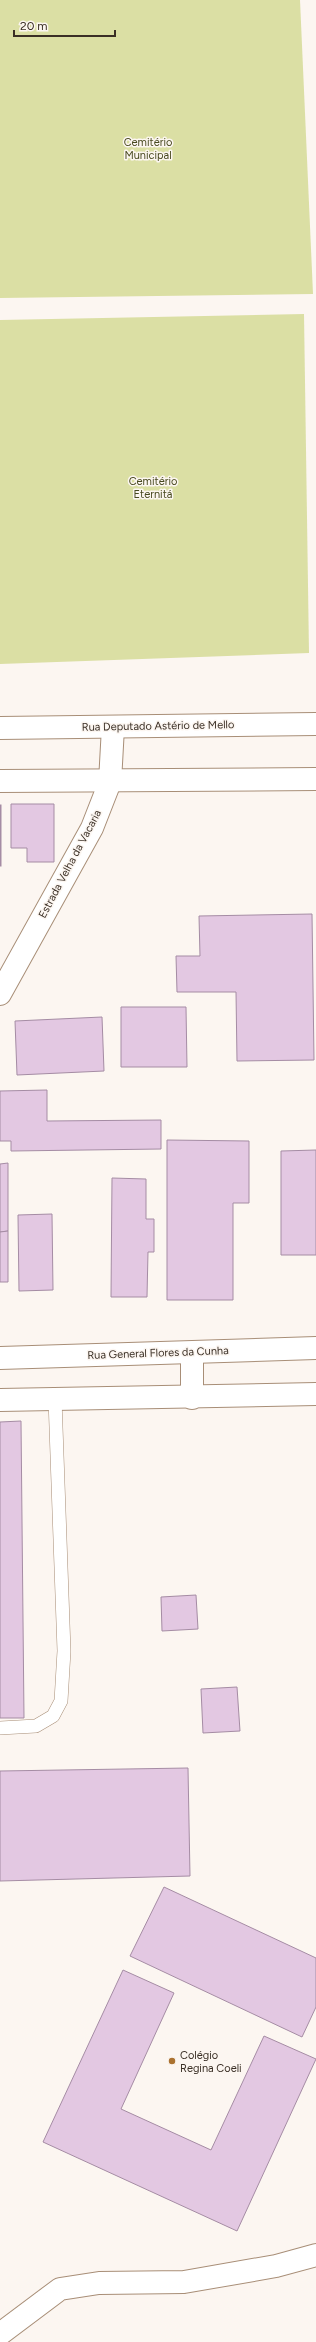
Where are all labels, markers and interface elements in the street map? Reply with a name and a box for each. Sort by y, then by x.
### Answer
scale bar [14,12,115,38]
text: 20 m [20,19,48,33]
park label: Cemitério Municipal [124,136,172,162]
park label: Cemitério Eternitá [129,475,177,501]
street label: Rua Deputado Astério de Mello [82,718,234,734]
street label: Estrada Velha da Vacaria [36,808,104,920]
street label: Rua General Flores da Cunha [87,1344,229,1362]
place label: Colégio Regina Coeli [180,2049,242,2075]
marker: Colégio Regina Coeli [167,2056,177,2066]

